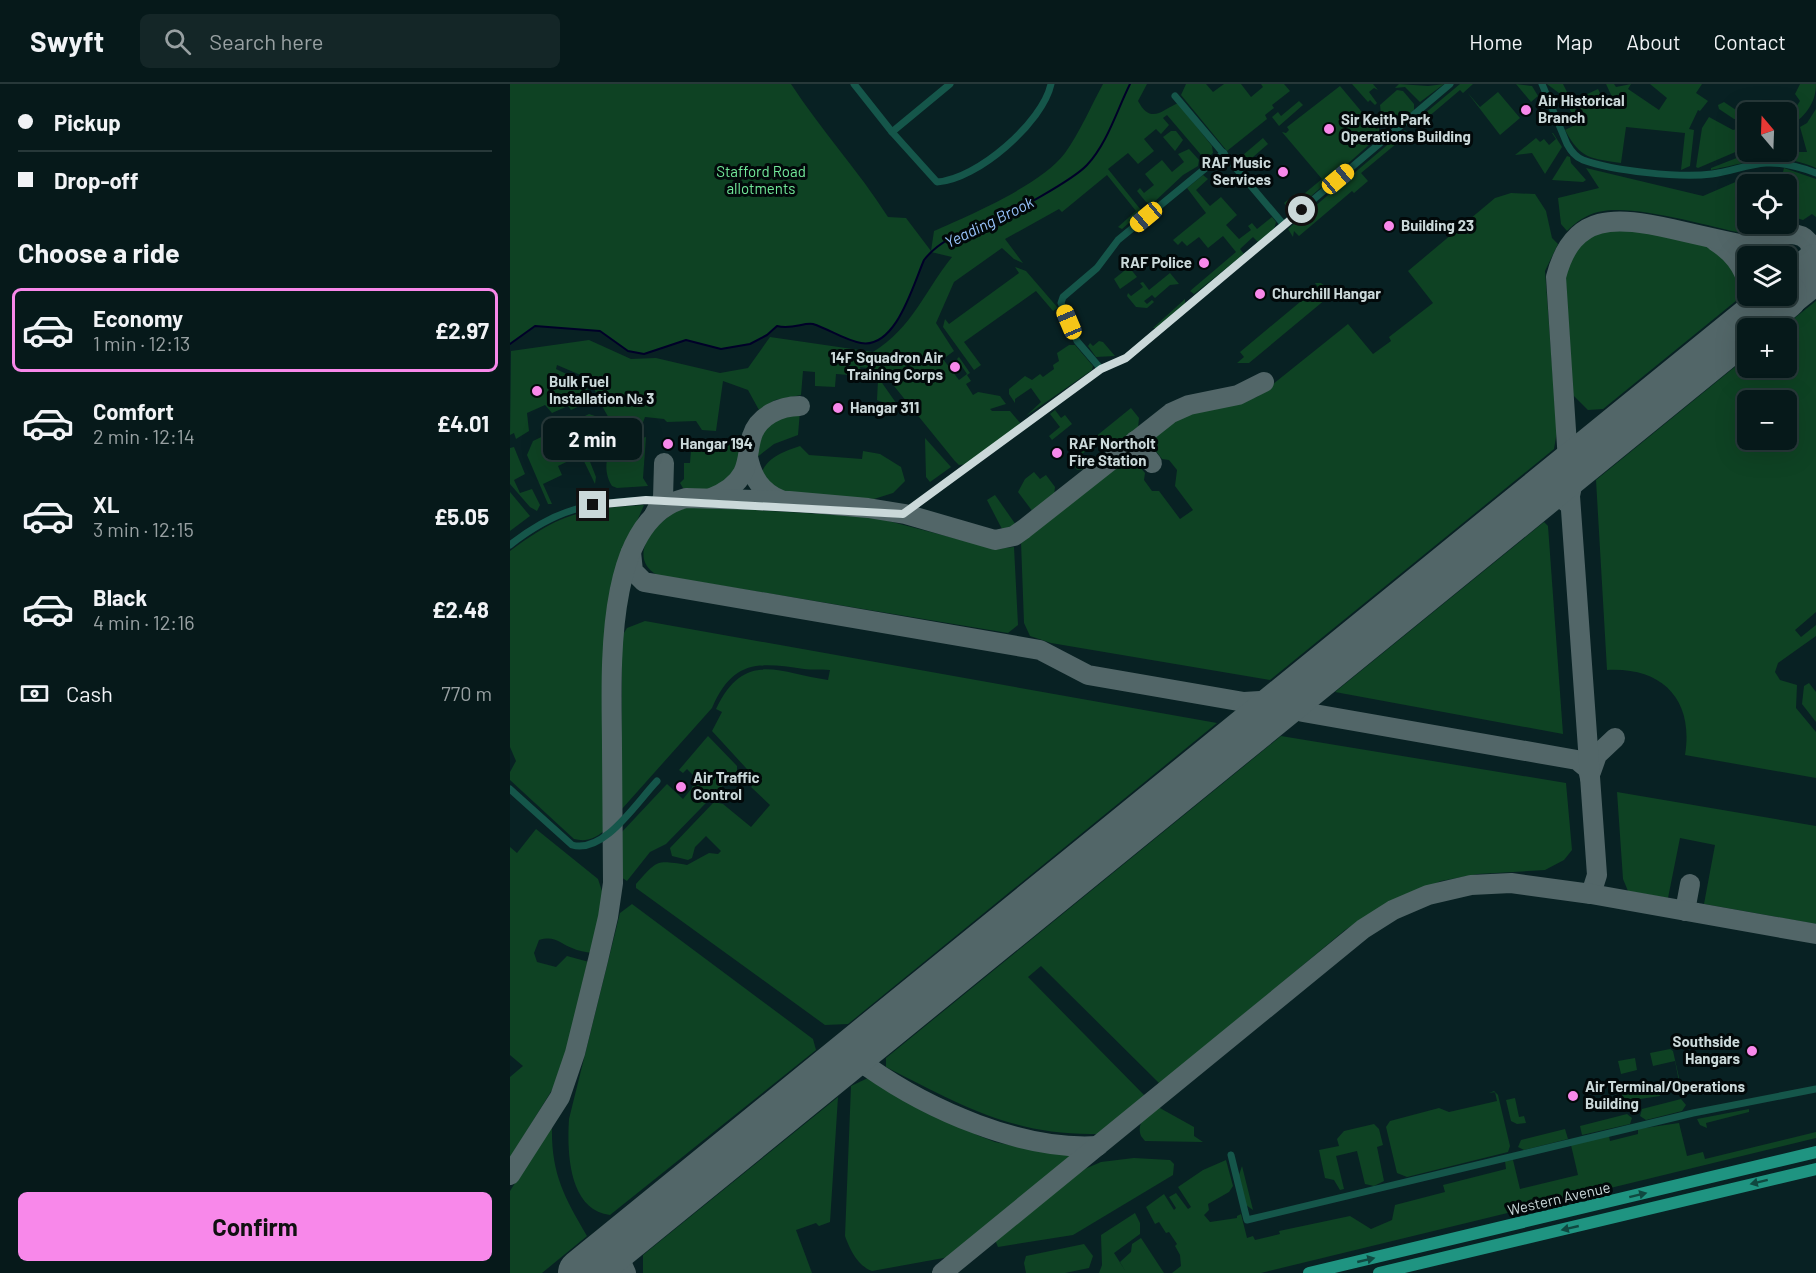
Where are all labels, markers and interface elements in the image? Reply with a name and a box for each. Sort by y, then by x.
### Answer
search box [140,14,560,68]
text: Swyft [30,24,104,58]
icon: search [161,25,194,58]
text: Search here [209,28,324,54]
text: Home [1469,29,1523,54]
text: Map [1556,29,1593,54]
text: About [1626,29,1681,54]
text: Contact [1714,29,1786,54]
place label: Air Historical Branch [1538,91,1625,126]
north arrow [1737,102,1797,162]
map controls [1737,102,1797,450]
marker: Air Historical Branch [1519,103,1533,117]
text: Pickup [54,109,121,135]
place label: Sir Keith Park Operations Building [1341,110,1471,145]
marker: Sir Keith Park Operations Building [1322,122,1336,136]
place label: RAF Music Services [1202,153,1271,188]
car [1318,161,1358,197]
park label: Stafford Road allotments [716,162,806,197]
marker: RAF Music Services [1276,165,1290,179]
text: Drop-off [54,167,138,193]
button: locate [1737,174,1797,234]
water label: Yeading Brook [941,192,1037,251]
route start [1288,196,1315,223]
car [1126,199,1166,235]
place label: Building 23 [1401,216,1474,234]
marker: Building 23 [1382,219,1396,233]
text: Choose a ride [18,236,180,268]
button: layers [1737,246,1797,306]
place label: RAF Police [1121,253,1192,271]
marker: RAF Police [1197,256,1211,270]
place label: Churchill Hangar [1272,284,1381,302]
marker: Churchill Hangar [1253,287,1267,301]
car [1054,302,1084,342]
icon: car [21,303,75,357]
text: Economy [93,305,183,331]
text: £2.97 [435,317,489,343]
button: + [1737,318,1797,378]
text: 1 min · 12:13 [93,331,190,355]
place label: 14F Squadron Air Training Corps [830,348,943,383]
marker: 14F Squadron Air Training Corps [948,360,962,374]
place label: Bulk Fuel Installation № 3 [549,372,654,407]
marker: Bulk Fuel Installation № 3 [530,384,544,398]
button: − [1737,390,1797,450]
icon: car [21,396,75,450]
text: Comfort [93,398,174,424]
place label: Hangar 311 [850,398,919,416]
marker: Hangar 311 [831,401,845,415]
text: £4.01 [437,410,489,436]
callout: 2 min [544,418,642,460]
text: 2 min · 12:14 [93,424,195,448]
text: 2 min [569,427,616,451]
place label: Hangar 194 [680,434,753,452]
place label: RAF Northolt Fire Station [1069,434,1156,469]
marker: Hangar 194 [661,437,675,451]
marker: RAF Northolt Fire Station [1050,446,1064,460]
icon: car [21,489,75,543]
text: XL [93,491,119,517]
route end [579,491,606,518]
text: £5.05 [434,503,489,529]
text: 3 min · 12:15 [93,517,194,541]
icon: car [21,582,75,636]
text: Black [93,584,147,610]
text: £2.48 [432,596,489,622]
text: 4 min · 12:16 [93,610,194,634]
icon: cash [18,677,51,710]
text: Cash [66,680,113,706]
text: 770 m [441,681,492,705]
place label: Air Traffic Control [693,768,760,803]
marker: Air Traffic Control [674,780,688,794]
place label: Southside Hangars [1673,1032,1740,1067]
marker: Southside Hangars [1745,1044,1759,1058]
place label: Air Terminal/Operations Building [1585,1077,1745,1112]
marker: Air Terminal/Operations Building [1566,1089,1580,1103]
street label: Western Avenue [1506,1177,1612,1219]
one-way arrow [1750,1178,1768,1188]
one-way arrow [1629,1190,1647,1200]
button: Confirm [18,1192,492,1261]
one-way arrow [1560,1224,1579,1233]
one-way arrow [1357,1254,1376,1264]

